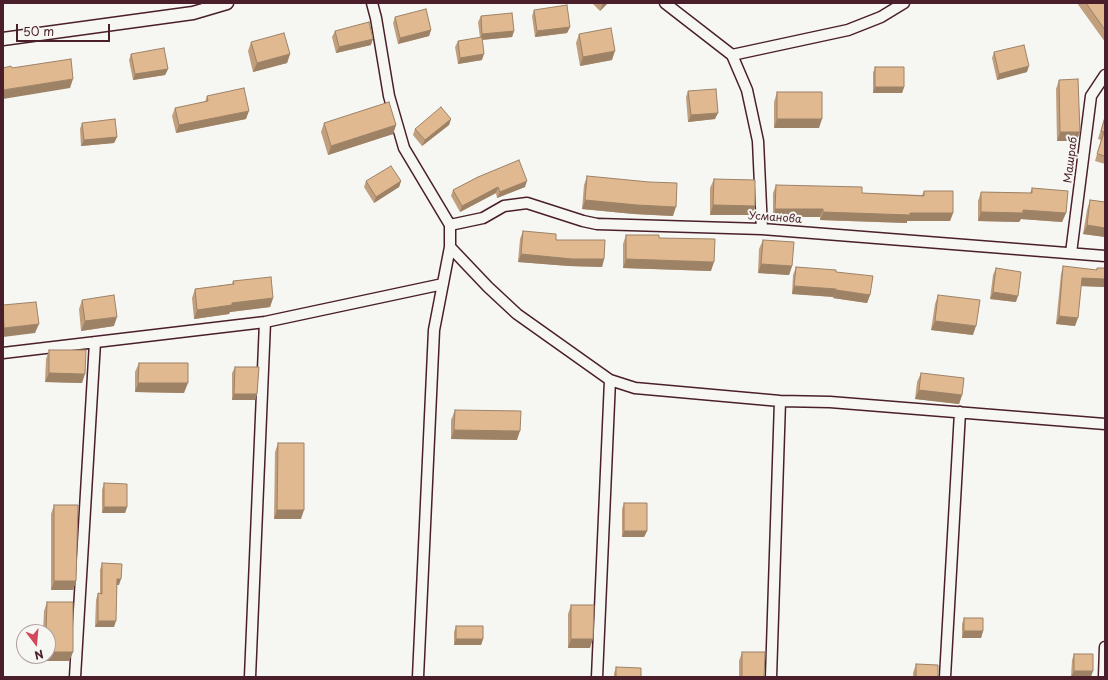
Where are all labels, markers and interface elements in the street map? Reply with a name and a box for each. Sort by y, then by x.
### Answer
scale bar [18,16,112,42]
text: 50 m [23,22,54,40]
street label: Машраб [1062,136,1080,184]
street label: Усманова [748,210,802,226]
north arrow [16,624,56,664]
text: N [33,646,46,664]

